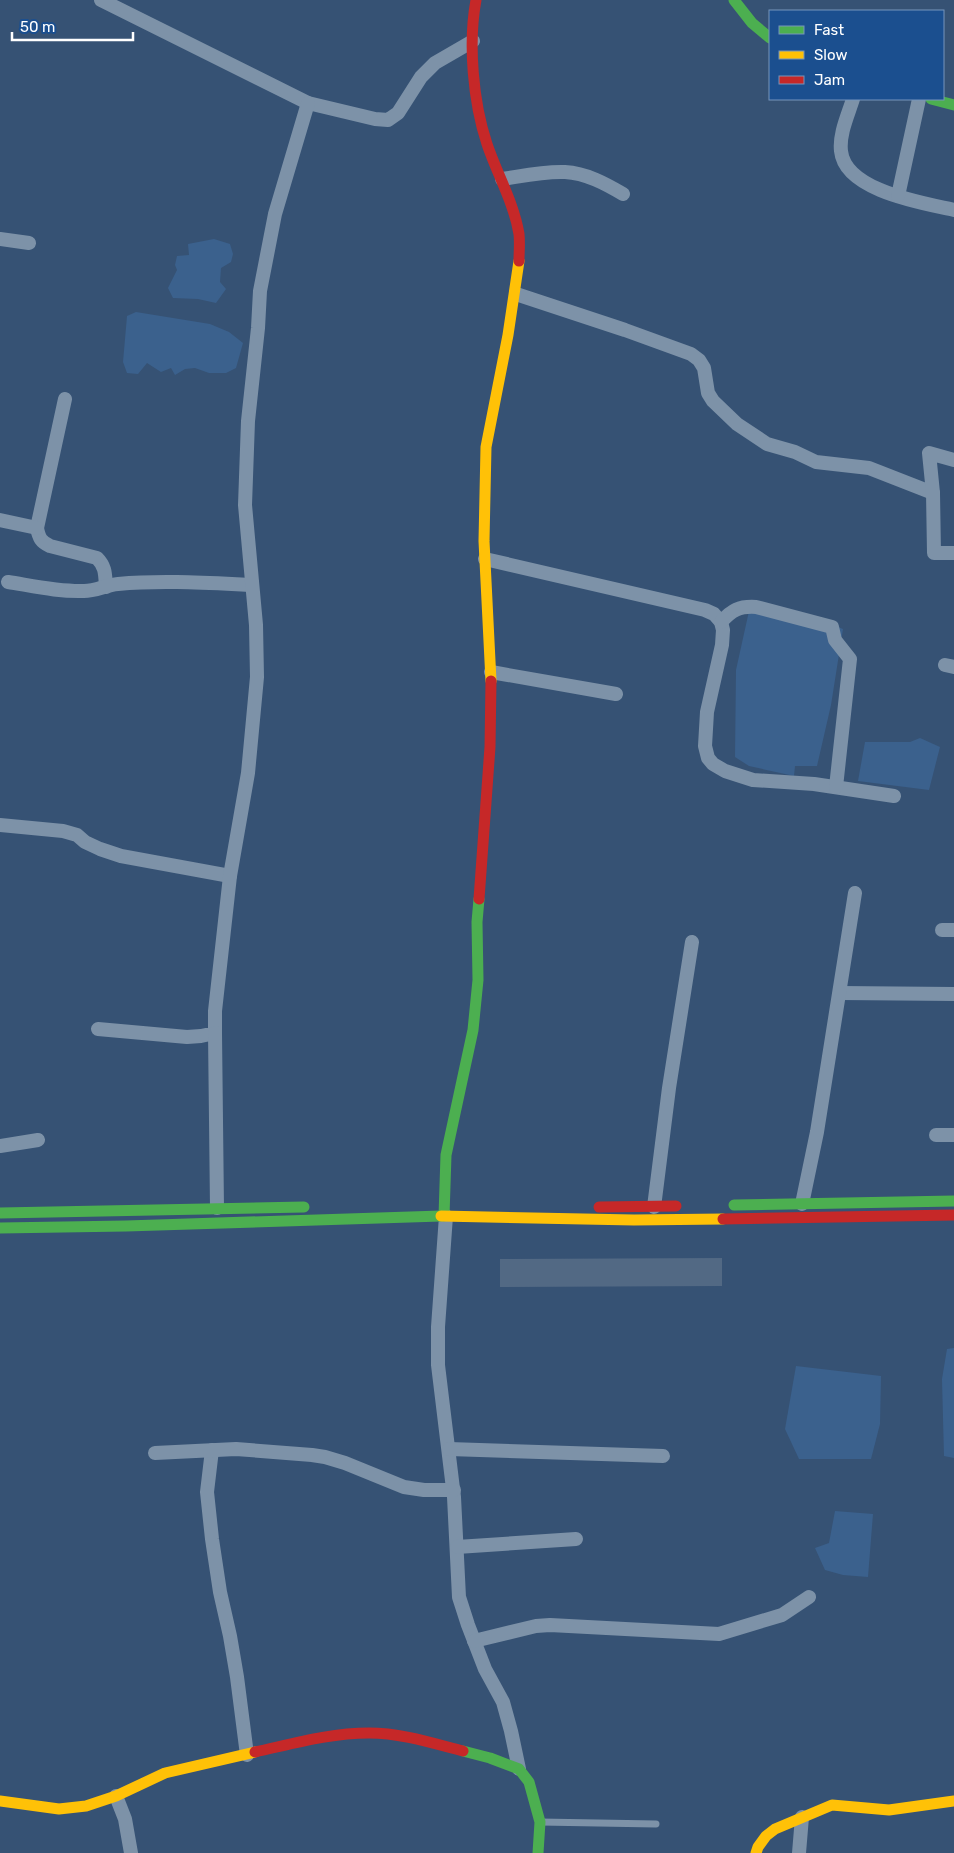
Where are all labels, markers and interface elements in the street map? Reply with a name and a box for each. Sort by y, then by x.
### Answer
scale bar [12,10,134,42]
legend [769,10,944,100]
text: 50 m [20,18,55,36]
text: Fast [814,21,844,39]
text: Slow [814,46,847,64]
text: Jam [814,71,845,89]

